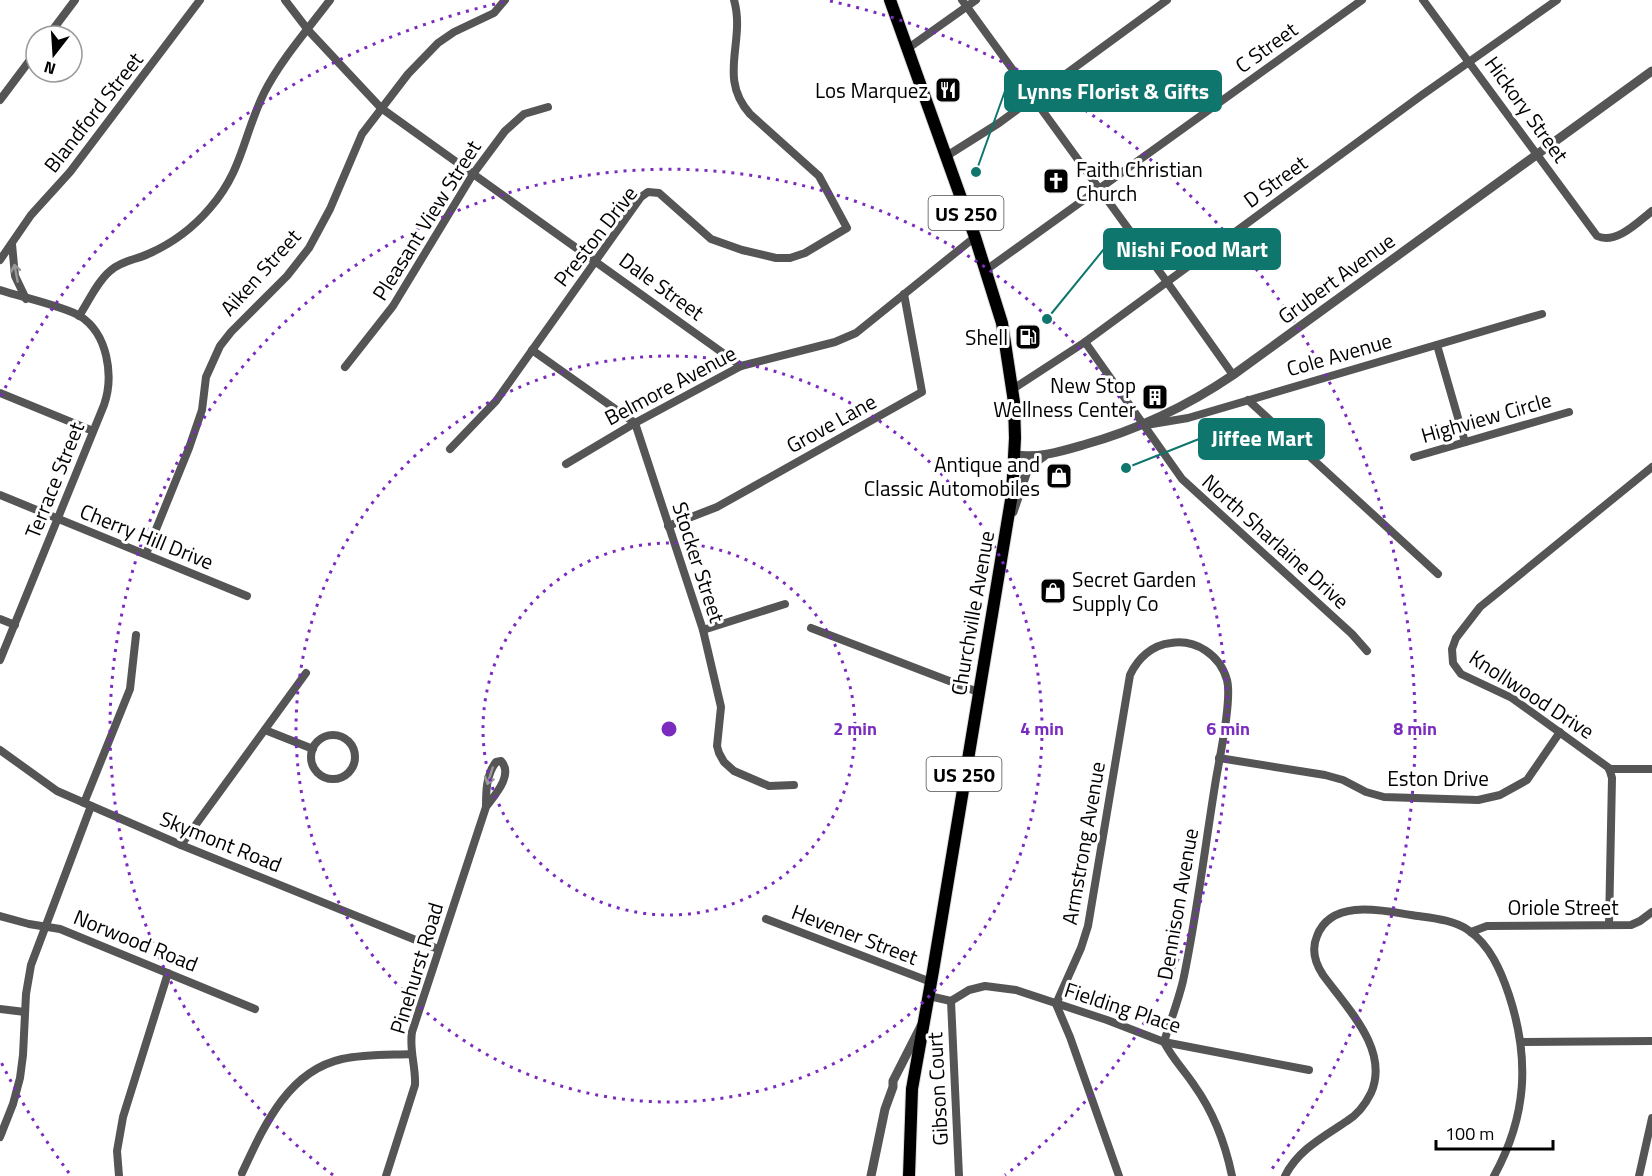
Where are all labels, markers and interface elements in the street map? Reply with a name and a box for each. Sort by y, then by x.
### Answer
street label: C Street [1228,13,1304,81]
north arrow [24,24,84,84]
street label: Blandford Street [36,44,151,179]
street label: Hickory Street [1477,49,1577,169]
text: N [41,55,58,81]
callout: Lynns Florist & Gifts [1005,71,1221,111]
place label: Los Marquez [815,74,928,106]
text: Lynns Florist & Gifts [1017,74,1209,108]
restaurant icon: Los Marquez [933,75,963,105]
street label: Pleasant View Street [364,133,489,307]
street label: D Street [1236,146,1314,215]
place label: Faith Christian Church [1076,153,1203,209]
church icon: Faith Christian Church [1041,166,1071,196]
street label: Preston Drive [545,179,645,293]
road number: US 250 [928,196,1004,230]
street label: Aiken Street [212,221,308,323]
street label: Grubert Avenue [1271,225,1401,331]
callout: Nishi Food Mart [1104,229,1280,269]
text: Nishi Food Mart [1116,232,1268,266]
street label: Dale Street [613,244,712,328]
one-way arrow [10,263,21,283]
place label: Shell [965,321,1008,353]
fuel station icon: Shell [1013,322,1043,352]
street label: Cole Avenue [1283,324,1395,384]
street label: Belmore Avenue [598,337,742,433]
place label: New Stop Wellness Center [993,369,1136,425]
building icon: New Stop Wellness Center [1140,382,1170,412]
street label: Highview Circle [1417,383,1555,451]
street label: Grove Lane [780,385,882,461]
street label: Terrace Street [16,416,92,543]
callout: Jiffee Mart [1199,419,1324,459]
text: Jiffee Mart [1211,421,1313,455]
place label: Antique and Classic Automobiles [864,448,1040,504]
shop icon: Antique and Classic Automobiles [1044,461,1074,491]
street label: North Sharlaine Drive [1195,466,1357,616]
street label: Cherry Hill Drive [75,495,219,577]
street label: Stocker Street [664,498,734,627]
street label: Churchville Avenue [942,528,1002,698]
place label: Secret Garden Supply Co [1072,563,1196,619]
shop icon: Secret Garden Supply Co [1038,576,1068,606]
street label: Knollwood Drive [1463,641,1601,747]
text: 2 min [833,715,877,742]
text: 4 min [1020,715,1064,742]
text: 6 min [1206,715,1250,742]
text: 8 min [1393,715,1437,742]
centre of rings [659,719,679,739]
road number: US 250 [926,757,1002,791]
street label: Armstrong Avenue [1053,759,1113,927]
street label: Eston Drive [1387,762,1489,794]
one-way arrow [483,766,494,784]
street label: Skymont Road [155,802,287,880]
street label: Dennison Avenue [1148,826,1206,982]
street label: Oriole Street [1507,891,1619,923]
street label: Hevener Street [787,895,923,973]
street label: Pinehurst Road [381,898,451,1038]
street label: Norwood Road [69,900,203,980]
street label: Fielding Place [1061,973,1185,1041]
street label: Gibson Court [918,1031,956,1146]
scale bar [1436,1113,1553,1151]
text: 100 m [1445,1120,1494,1147]

